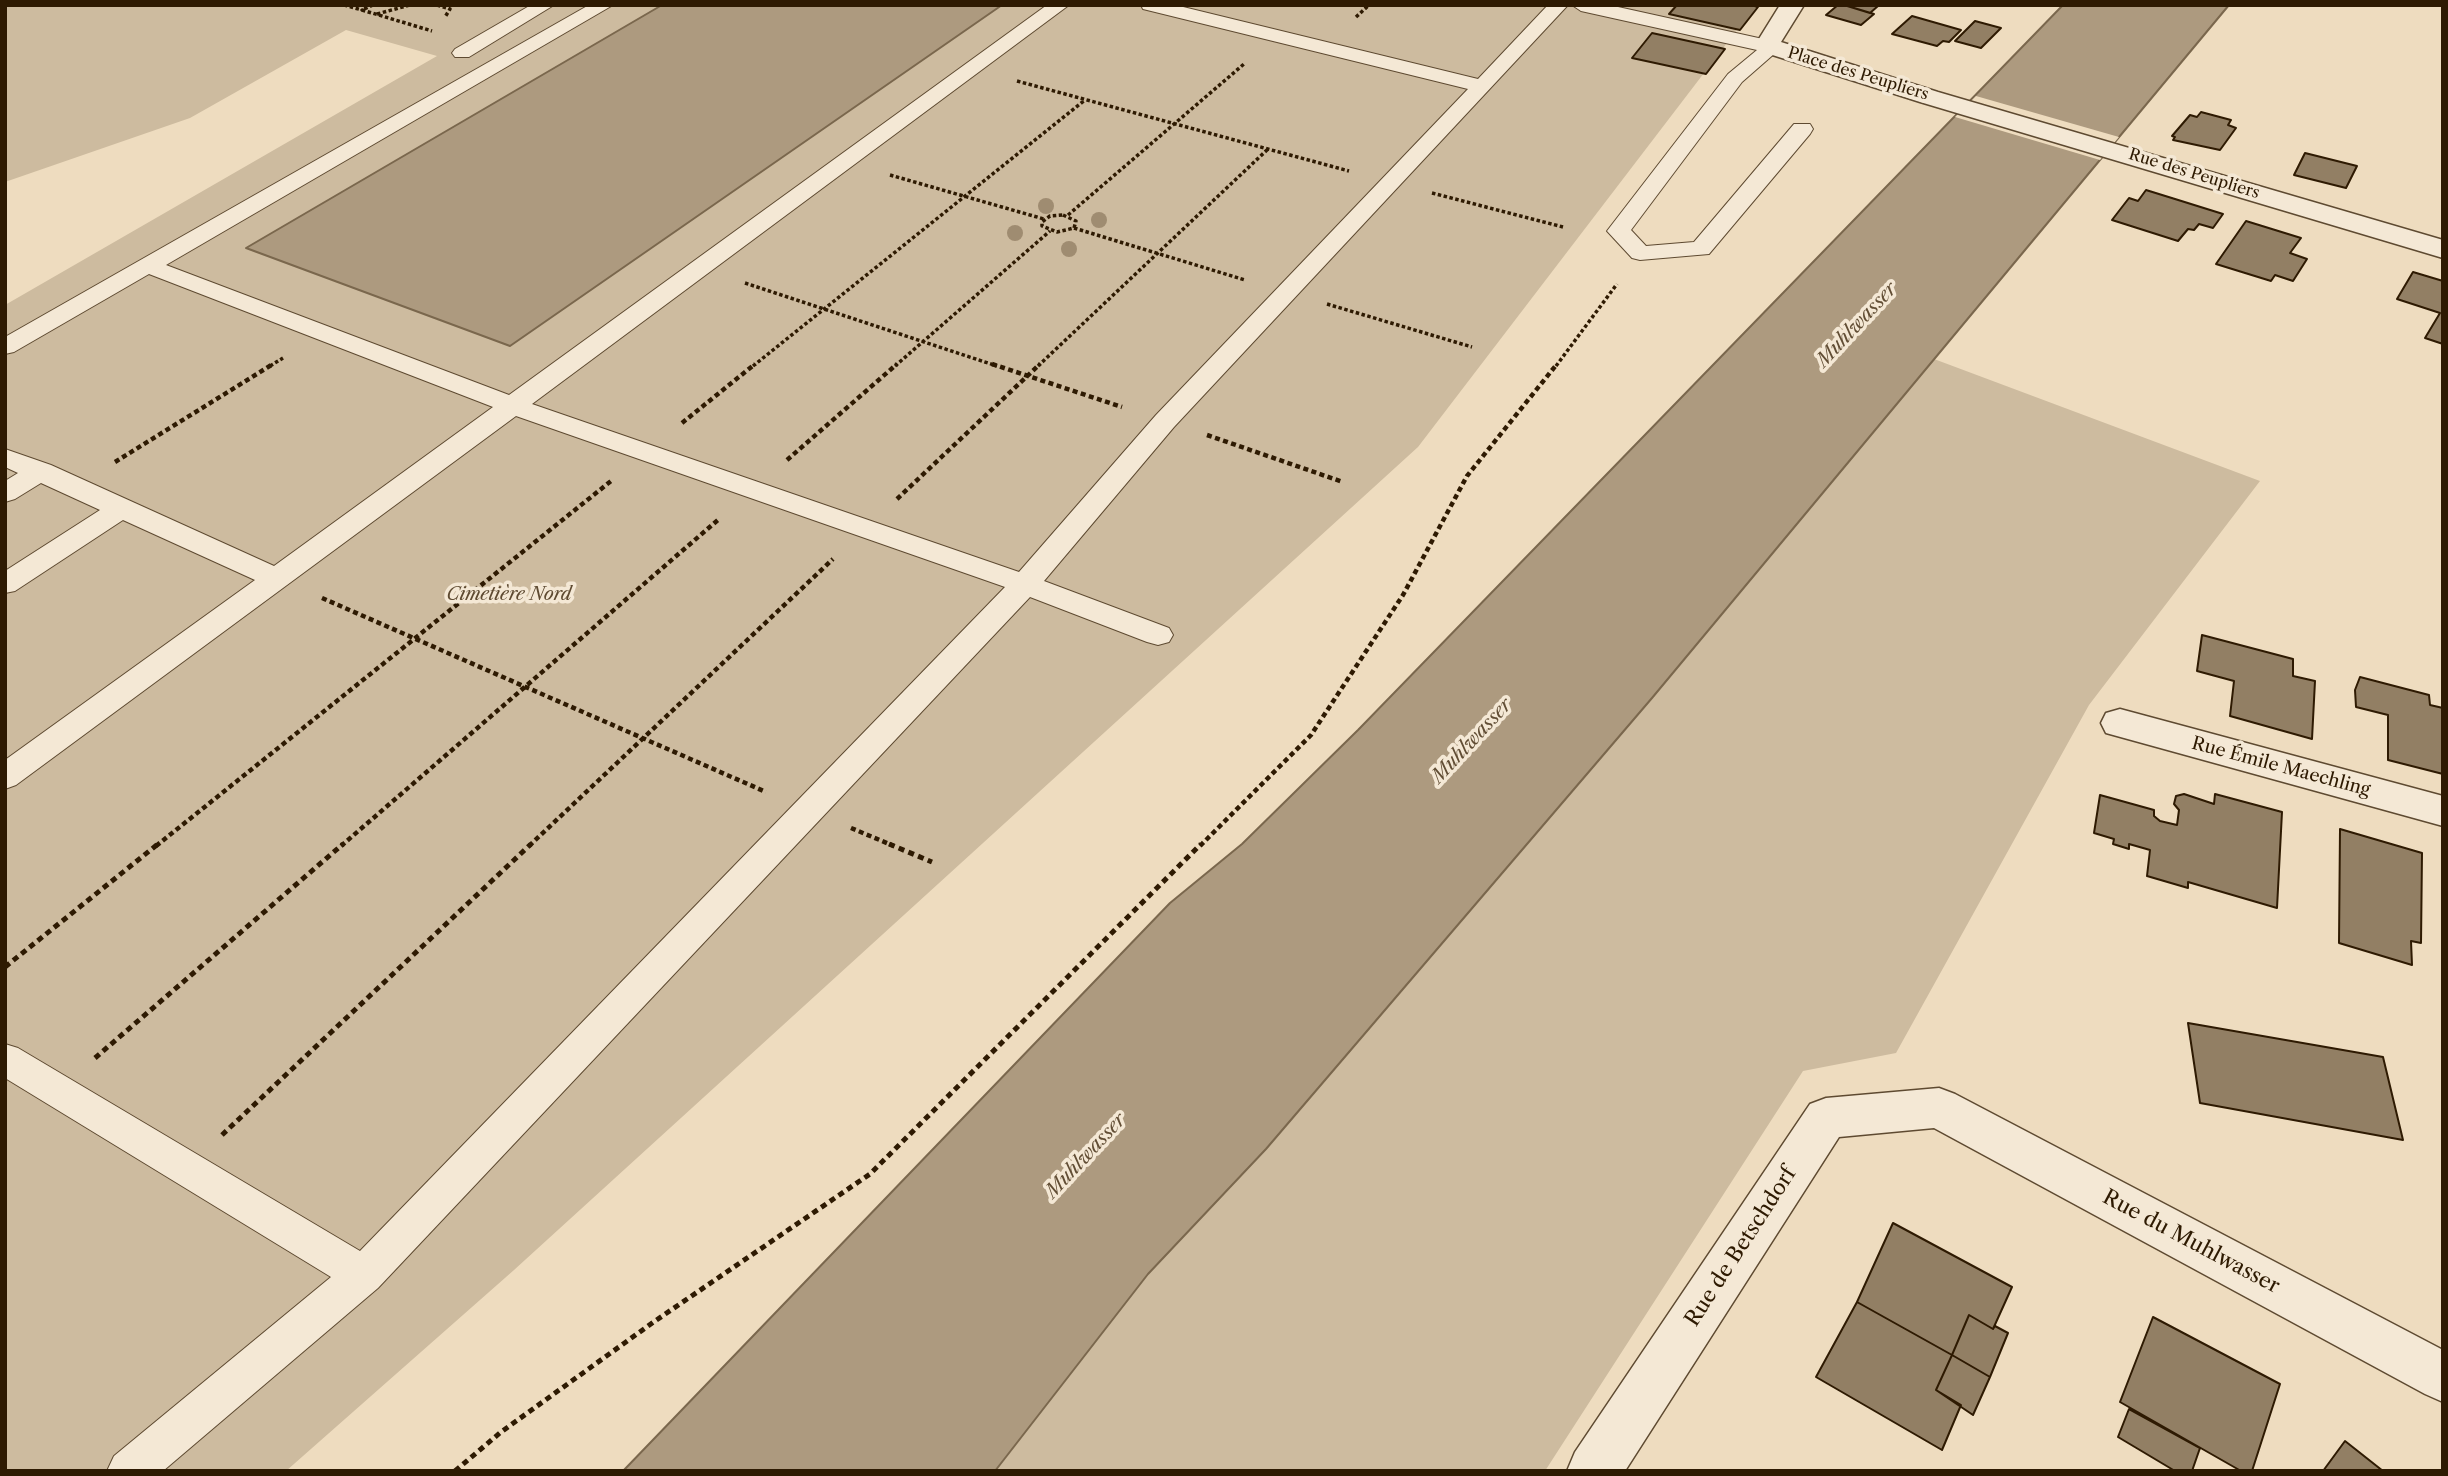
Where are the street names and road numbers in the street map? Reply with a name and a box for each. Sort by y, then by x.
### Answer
street label: Place des Peupliers [1785,43,1931,105]
street label: Rue des Peupliers [2126,145,2262,203]
street label: Rue Émile Maechling [2189,733,2373,801]
street label: Rue de Betschdorf [1680,1163,1802,1331]
street label: Rue du Muhlwasser [2098,1185,2284,1299]

